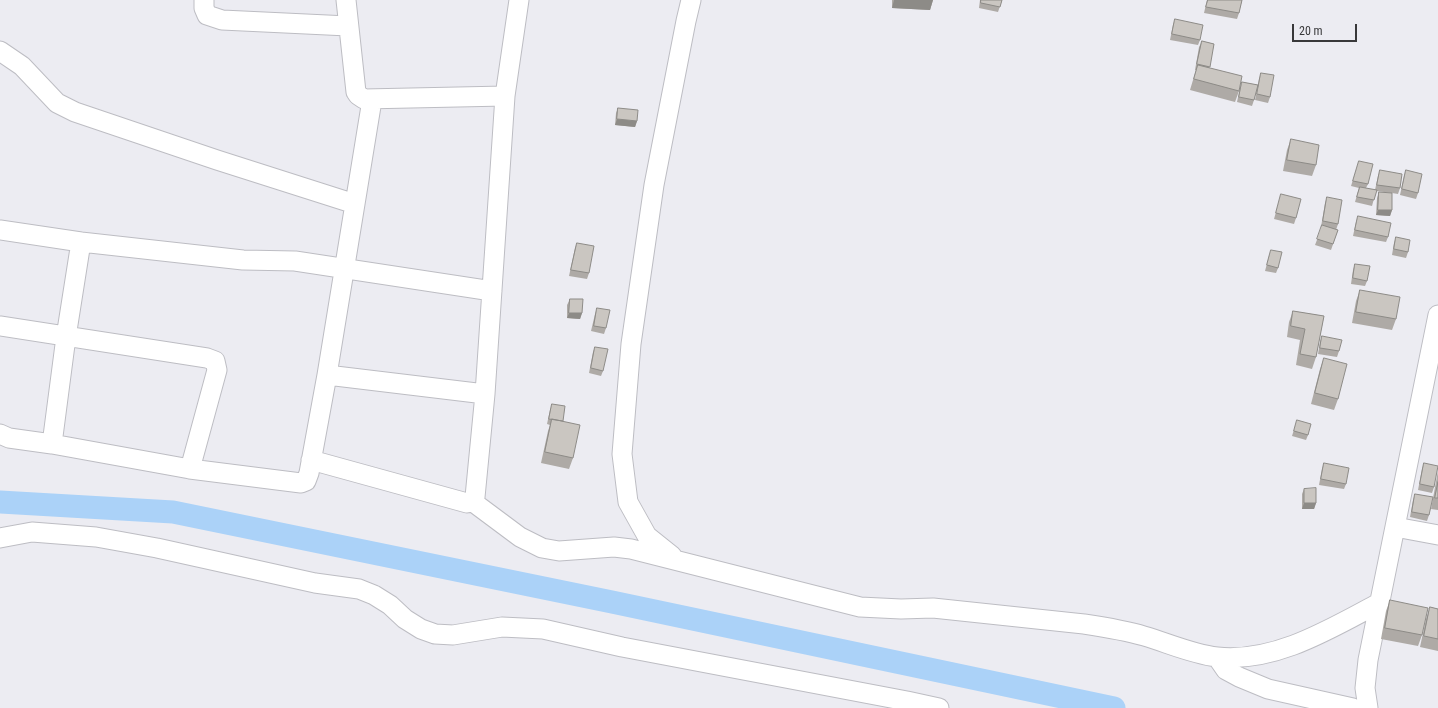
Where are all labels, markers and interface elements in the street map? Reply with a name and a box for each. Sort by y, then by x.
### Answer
scale bar [1294,16,1359,42]
text: 20 m [1299,24,1323,38]

